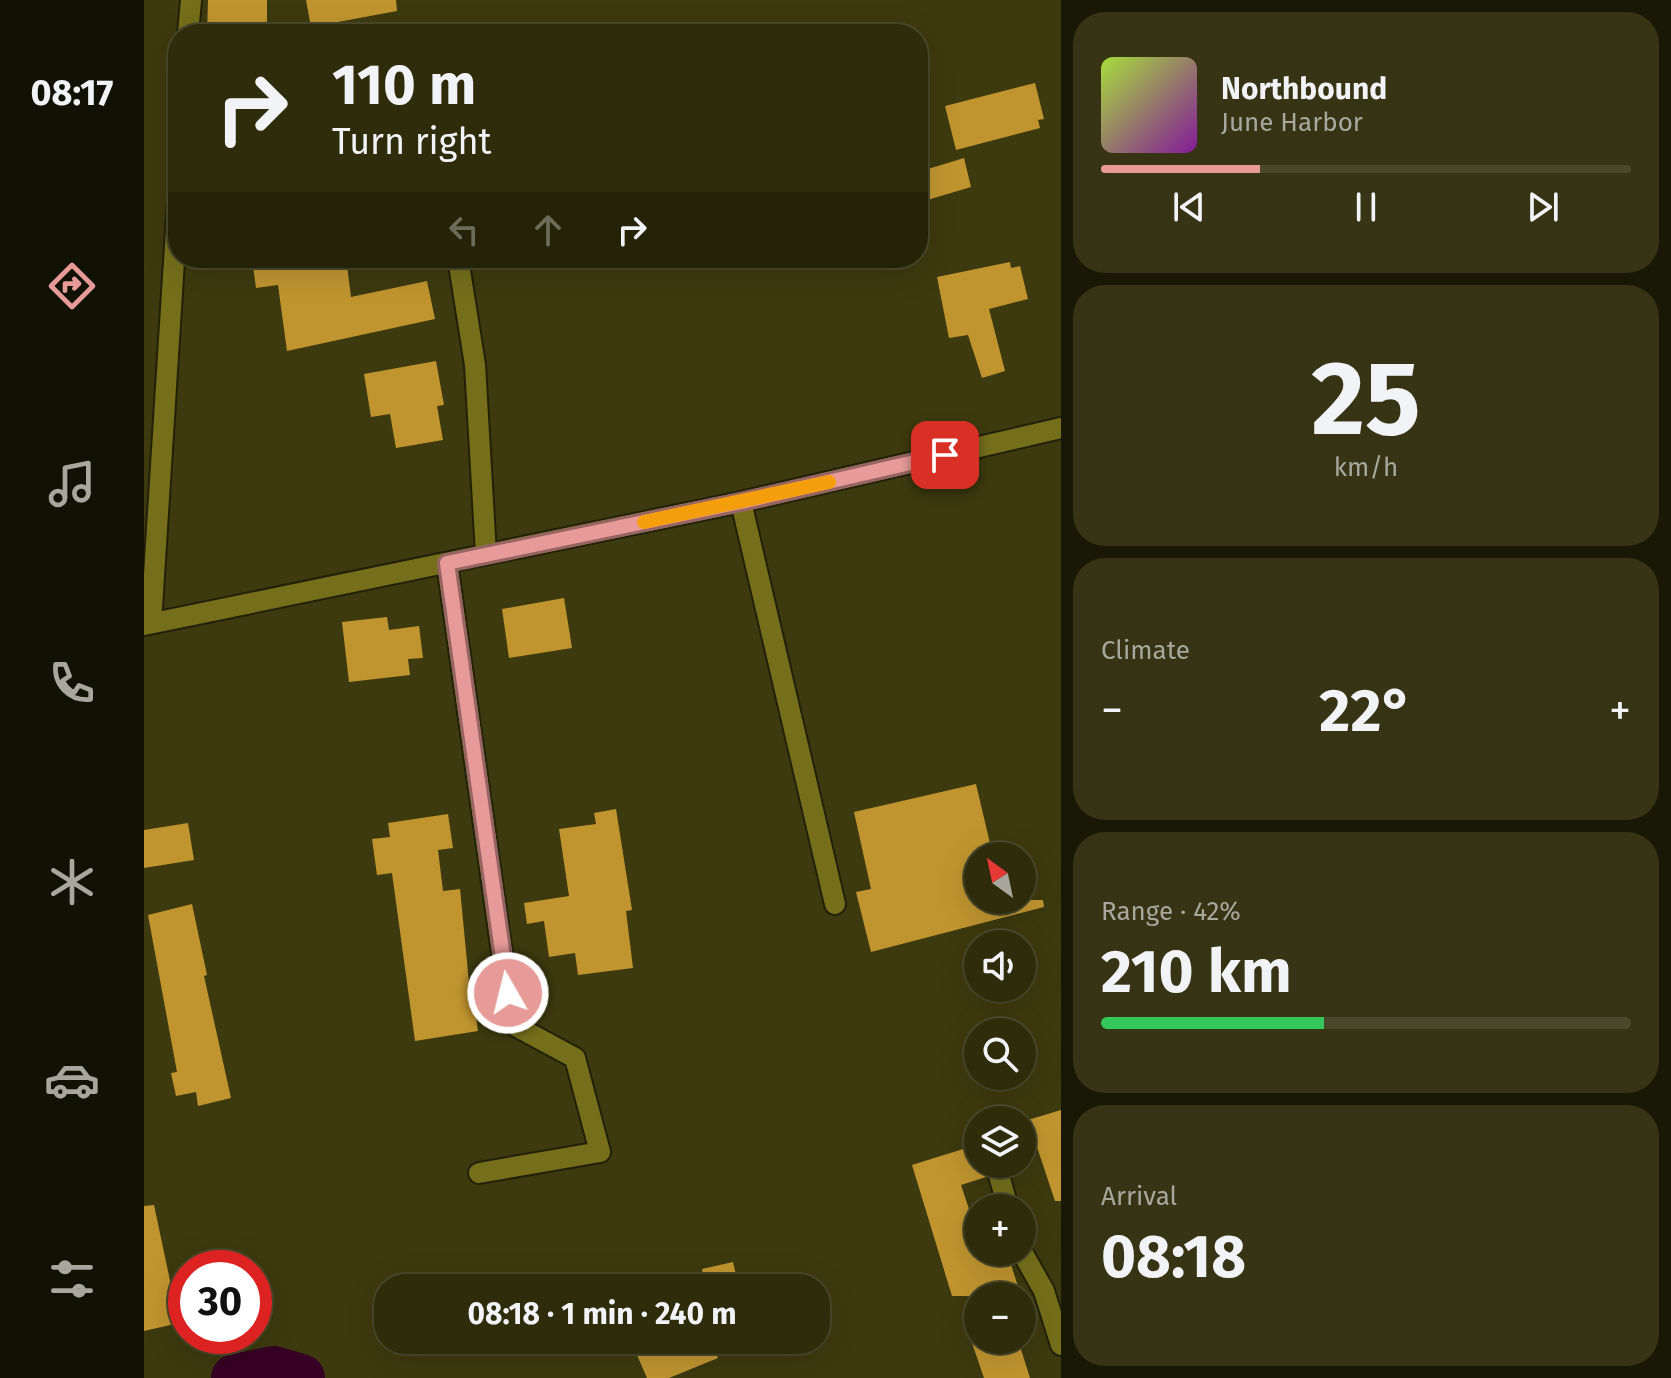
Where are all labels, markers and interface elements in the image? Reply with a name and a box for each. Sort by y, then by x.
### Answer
text: 110 m [332,52,476,119]
icon: right [200,56,304,160]
text: 08:17 [31,71,113,115]
text: Northbound [1221,71,1387,107]
text: June Harbor [1221,107,1363,138]
text: Turn right [332,120,492,164]
icon: previous [1167,185,1211,229]
icon: pause [1344,185,1388,229]
icon: next [1521,185,1565,229]
icon: left [442,208,486,252]
icon: ahead [526,208,570,252]
icon: right [610,208,654,252]
icon: directions [44,258,100,314]
text: 25 [1311,337,1421,462]
pin [911,421,979,489]
icon: arrive [923,433,967,477]
text: km/h [1334,452,1398,483]
icon: music [44,456,100,512]
text: Climate [1101,635,1190,666]
icon: phone [44,655,100,711]
text: 22° [1319,675,1413,747]
text: − [1101,684,1123,737]
text: + [1609,684,1631,737]
north arrow [964,842,1036,914]
map controls [964,842,1036,1354]
icon: climate [44,854,100,910]
text: Range · 42% [1101,896,1241,927]
button: sound [964,930,1036,1002]
text: 210 km [1101,936,1292,1008]
position arrow [466,951,550,1035]
button: search [964,1018,1036,1090]
icon: car [44,1052,100,1108]
button: layers [964,1106,1036,1178]
text: Arrival [1101,1181,1177,1212]
button: + [964,1194,1036,1266]
text: 08:18 [1101,1221,1246,1293]
speed limit sign: 30 [168,1250,272,1354]
icon: filters [44,1251,100,1307]
button: − [964,1282,1036,1354]
text: 08:18 · 1 min · 240 m [467,1296,737,1332]

